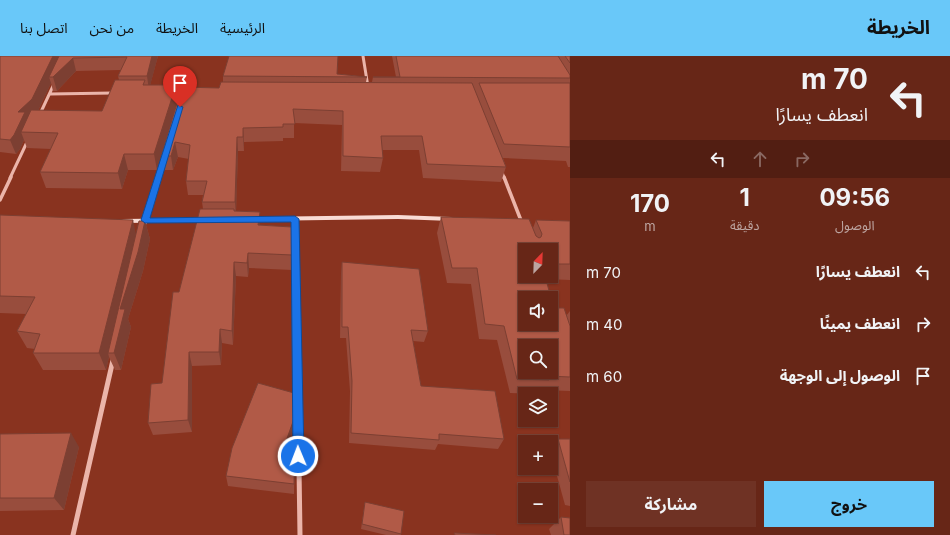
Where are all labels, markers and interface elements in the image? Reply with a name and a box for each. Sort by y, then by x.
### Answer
text: الخريطة [867,16,930,39]
text: اتصل بنا [20,19,68,36]
text: من نحن [90,19,134,36]
text: الخريطة [156,19,198,36]
text: الرئيسية [220,19,265,36]
text: 70 m [801,62,868,96]
pin [163,66,197,107]
icon: arrive [169,72,191,94]
icon: left [882,72,934,124]
text: انعطف يسارًا [776,104,868,125]
icon: left [707,148,729,170]
icon: ahead [749,148,771,170]
icon: right [791,148,813,170]
text: 1 [740,183,750,212]
text: 09:56 [819,183,890,212]
text: 170 [630,189,670,218]
text: دقيقة [730,217,760,233]
text: الوصول [835,217,875,233]
text: m [644,218,656,234]
north arrow [518,243,558,283]
map controls [518,243,558,523]
icon: left [912,261,934,283]
text: انعطف يسارًا [816,262,900,281]
text: 70 m [586,263,621,282]
button: sound [518,291,558,331]
icon: right [912,313,934,335]
text: انعطف يمينًا [820,314,900,333]
text: 40 m [586,315,623,334]
button: search [518,339,558,379]
icon: arrive [912,365,934,387]
text: الوصول إلى الوجهة [780,366,900,385]
text: 60 m [586,367,622,386]
button: layers [518,387,558,427]
position arrow [277,435,319,477]
button: + [518,435,558,475]
button: مشاركة [586,481,756,527]
button: خروج [764,481,934,527]
button: − [518,483,558,523]

